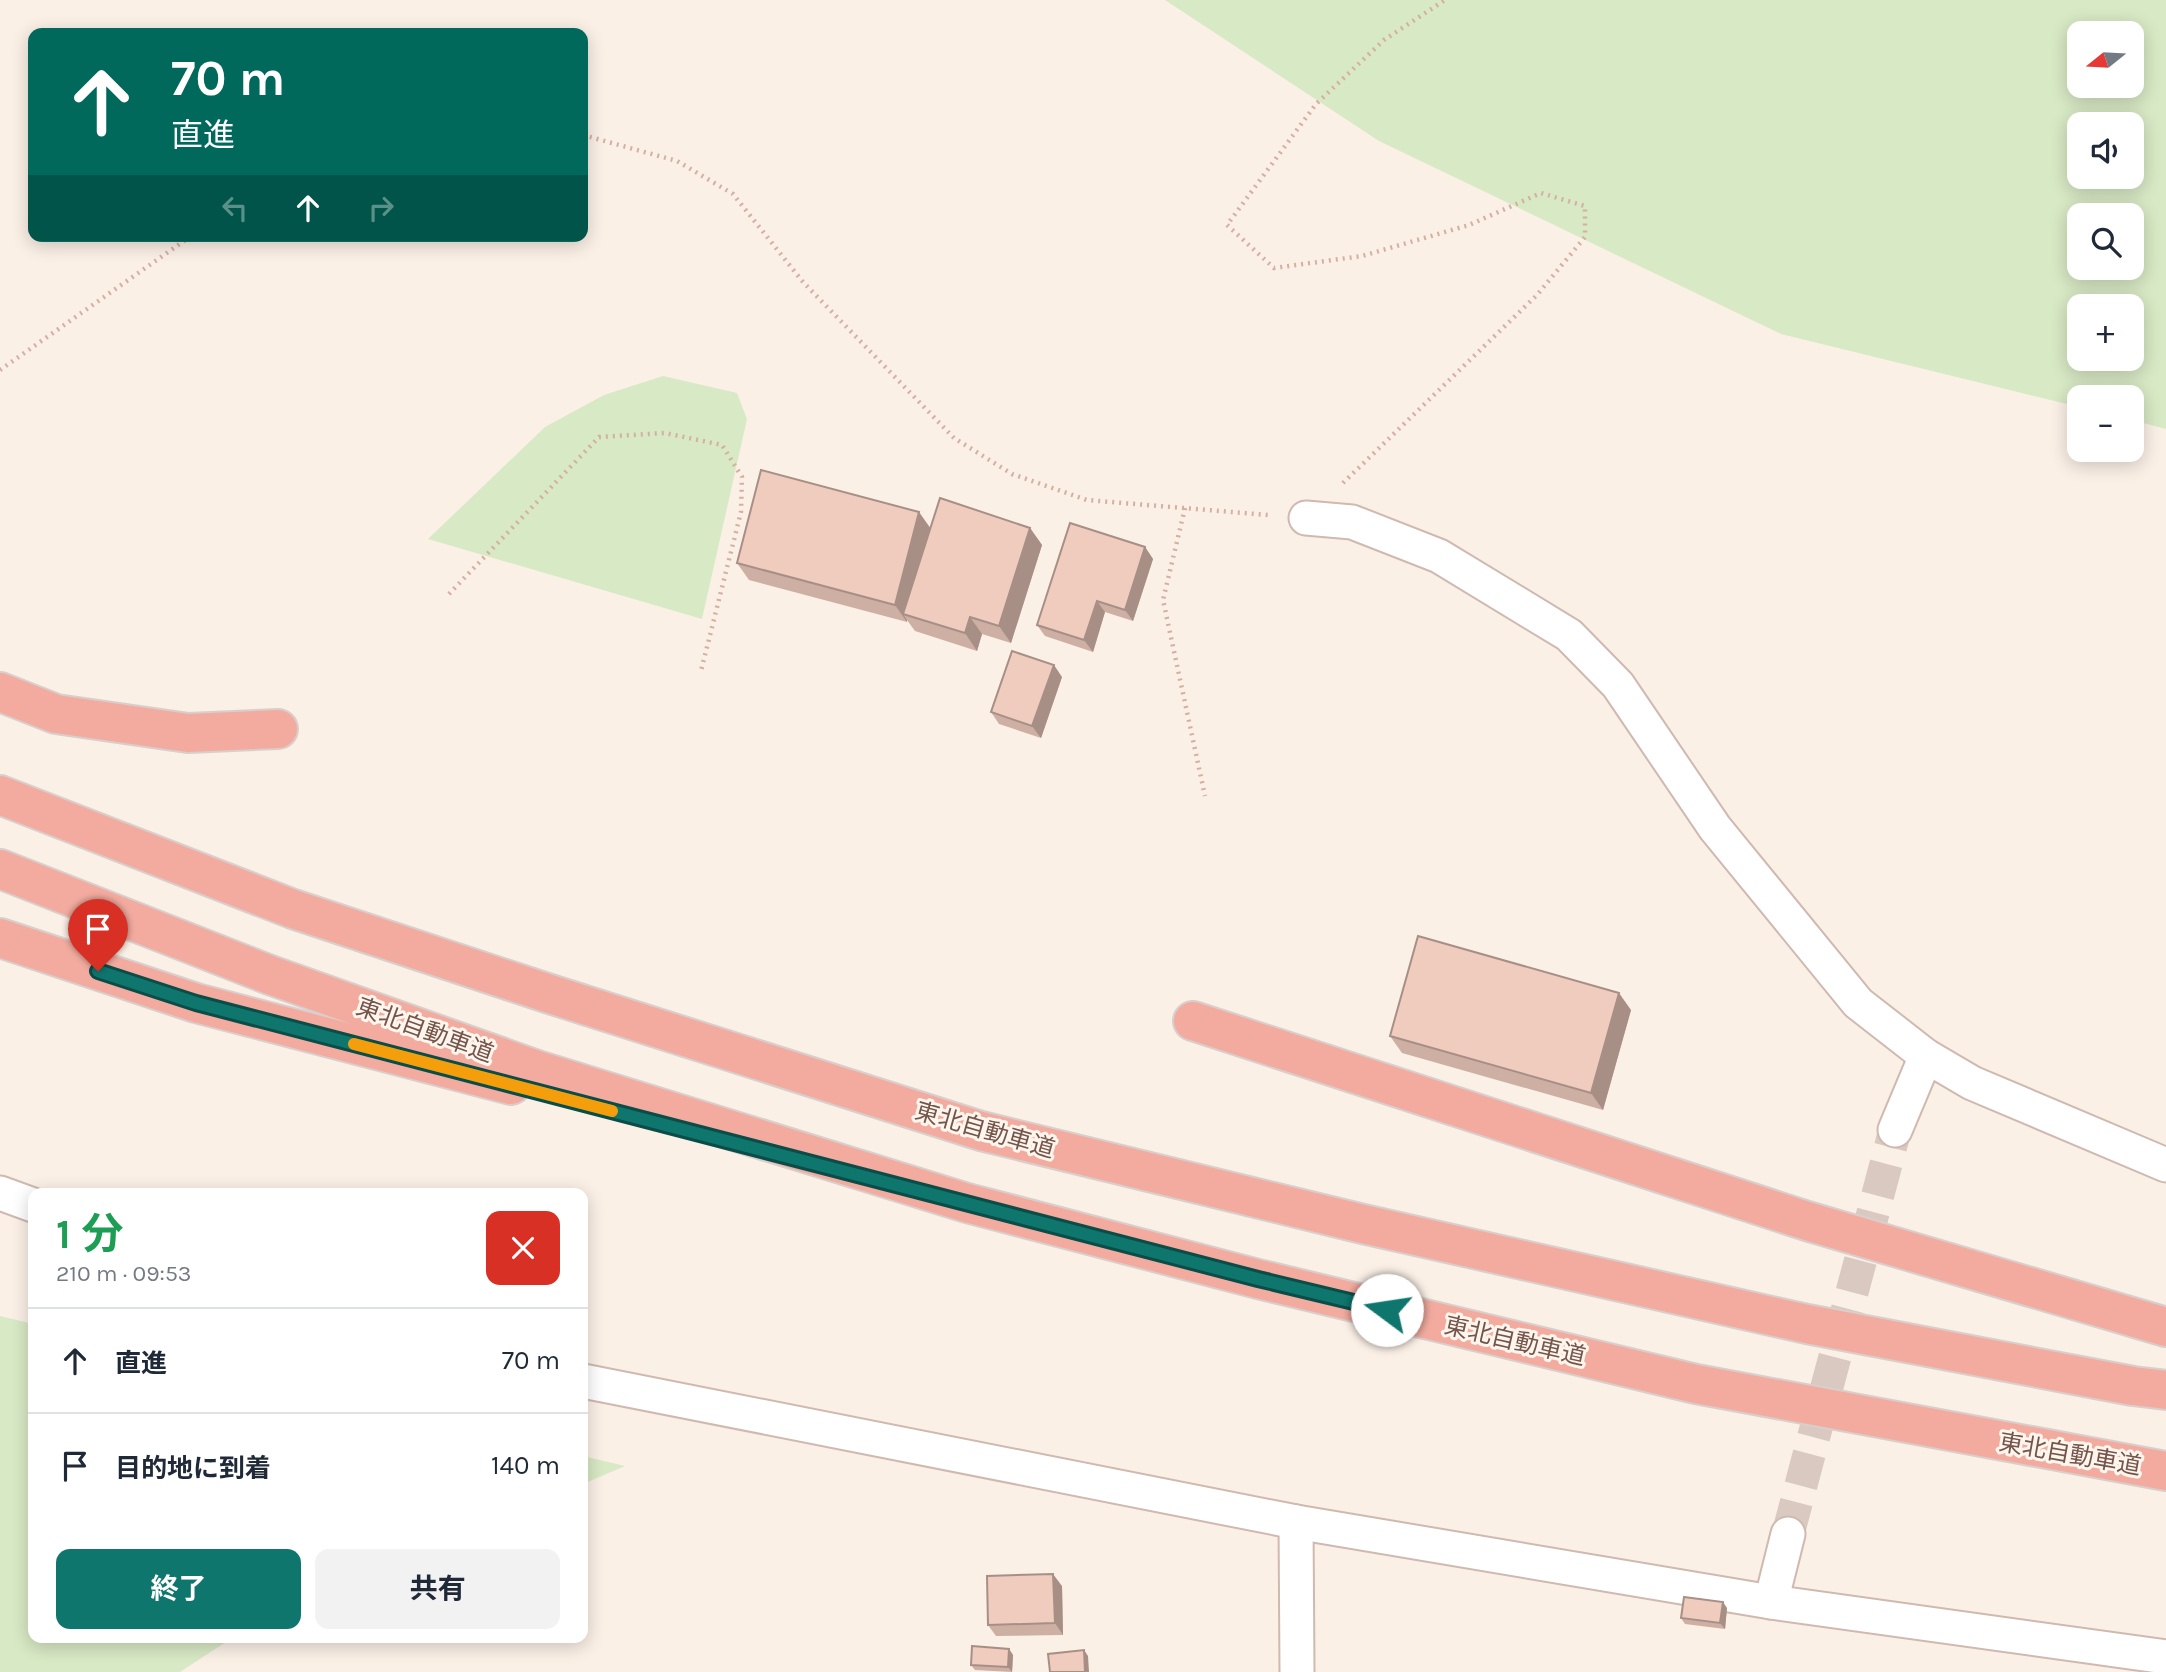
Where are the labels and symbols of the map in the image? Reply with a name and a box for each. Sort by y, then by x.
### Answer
north arrow [2067,21,2144,98]
pin [68,899,128,971]
street label: 東北自動車道 [353,992,497,1068]
street label: 東北自動車道 [912,1097,1058,1163]
position arrow [1350,1273,1424,1347]
street label: 東北自動車道 [1442,1311,1588,1371]
street label: 東北自動車道 [1997,1428,2143,1480]

